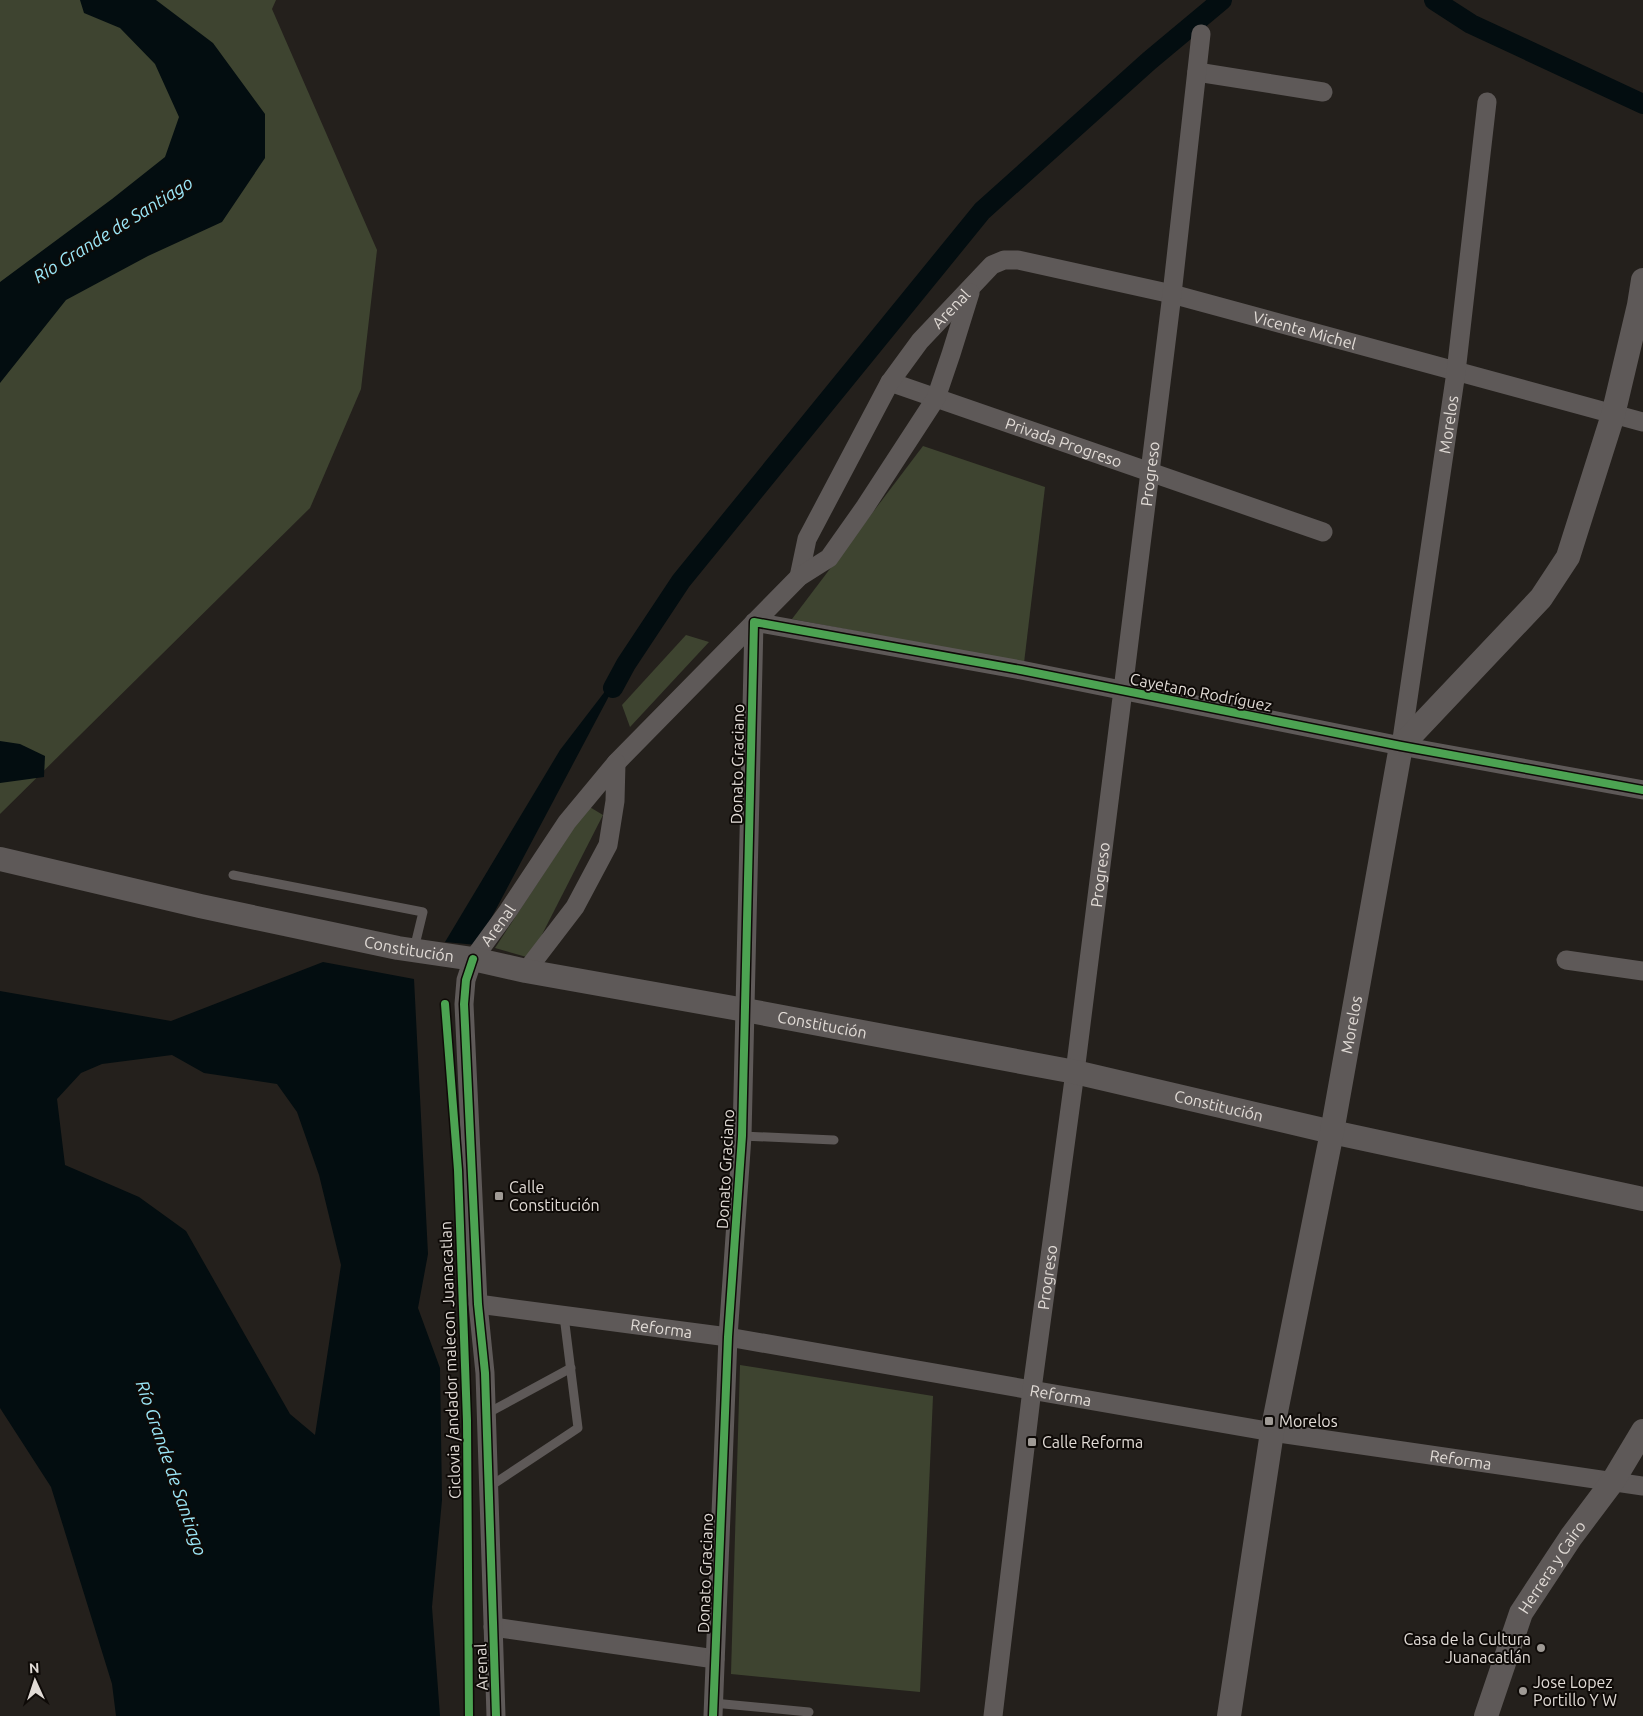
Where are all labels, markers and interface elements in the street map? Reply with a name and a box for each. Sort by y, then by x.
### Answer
water label: Río Grande de Santiago [29,172,196,286]
street label: Arenal [928,285,973,332]
street label: Vicente Michel [1251,307,1358,353]
street label: Morelos [1435,394,1461,455]
street label: Privada Progreso [1003,414,1125,471]
street label: Progreso [1137,440,1163,507]
street label: Cayetano Rodríguez [1128,669,1274,715]
street label: Donato Graciano [727,704,747,824]
street label: Progreso [1087,841,1113,908]
street label: Arenal [477,901,519,949]
street label: Constitución [363,932,455,965]
street label: Morelos [1337,994,1365,1055]
street label: Constitución [776,1007,868,1042]
street label: Constitución [1173,1087,1265,1125]
street label: Donato Graciano [713,1108,737,1230]
place label: Calle Constitución [509,1178,600,1214]
marker: Calle Constitución [493,1190,505,1202]
street label: Ciclovia /andador malecon Juanacatlan [436,1221,464,1499]
street label: Progreso [1034,1244,1060,1311]
street label: Reforma [629,1315,694,1341]
water label: Río Grande de Santiago [133,1377,211,1558]
street label: Reforma [1029,1381,1093,1409]
place label: Morelos [1279,1412,1338,1430]
marker: Morelos [1263,1415,1275,1427]
place label: Calle Reforma [1042,1433,1143,1451]
marker: Calle Reforma [1026,1436,1038,1448]
street label: Reforma [1428,1446,1493,1473]
street label: Donato Graciano [694,1513,716,1633]
street label: Herrera y Cairo [1514,1517,1589,1617]
place label: Casa de la Cultura Juanacatlán [1403,1630,1531,1666]
marker: Casa de la Cultura Juanacatlán [1535,1642,1547,1654]
street label: Arenal [471,1643,491,1691]
north arrow [10,1656,60,1706]
text: N [29,1660,40,1676]
place label: Jose Lopez Portillo Y W [1533,1673,1617,1709]
marker: Jose Lopez Portillo Y W [1517,1685,1529,1697]

